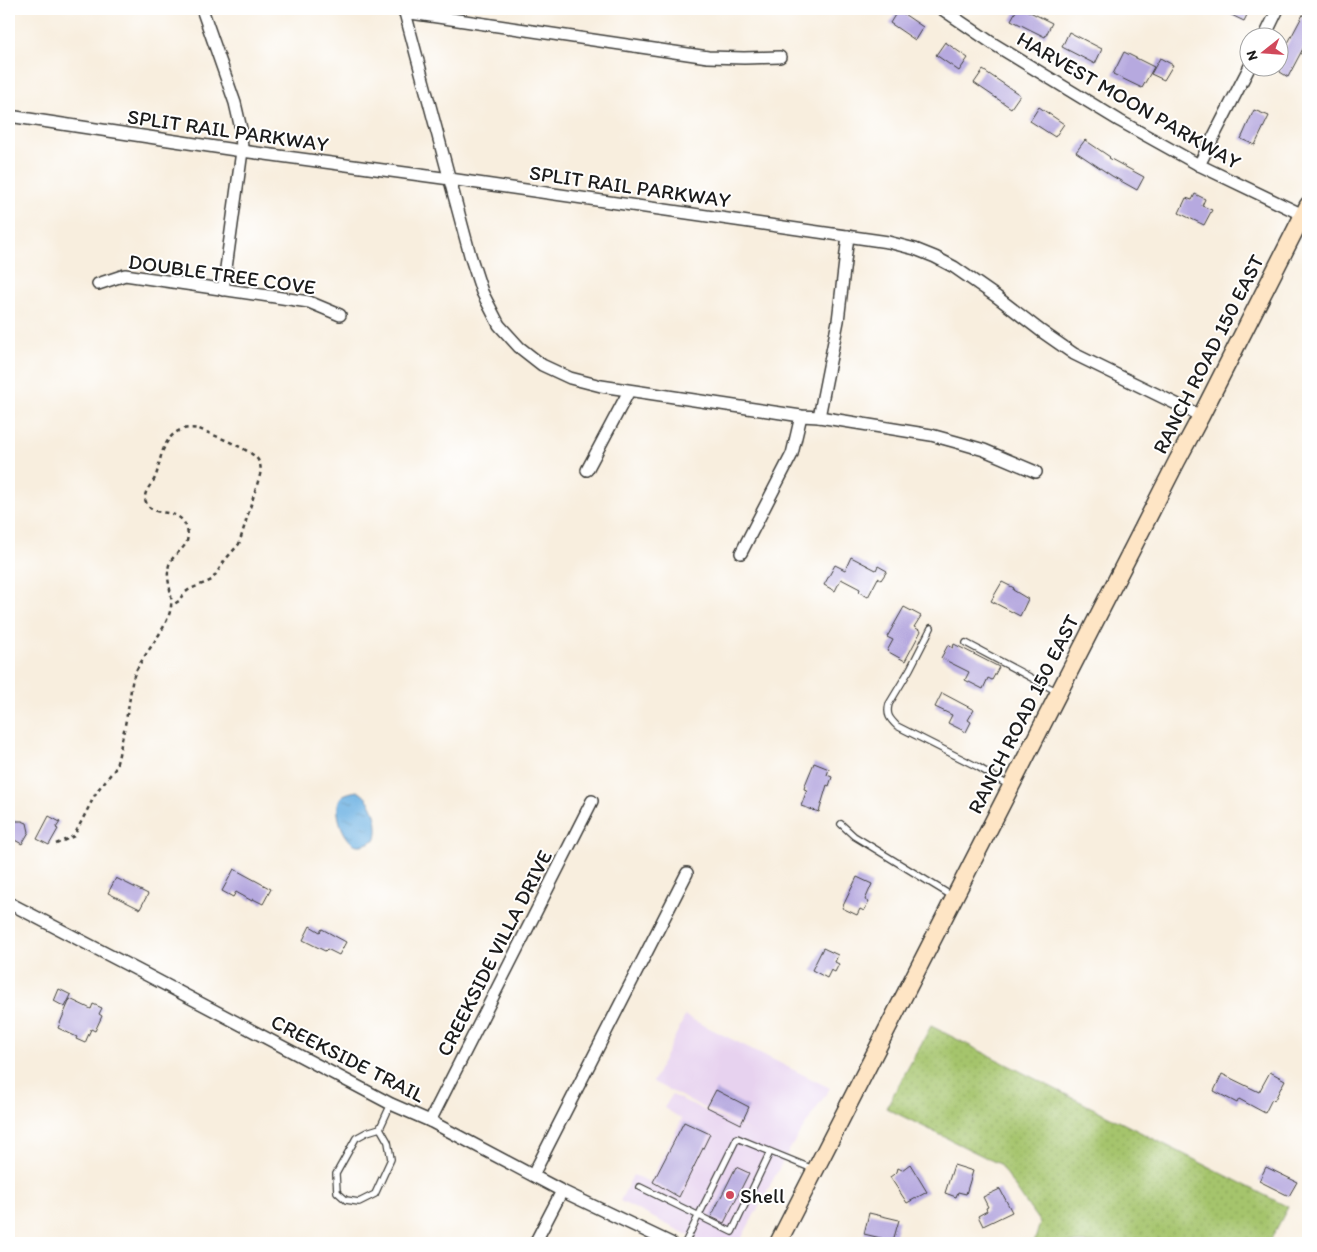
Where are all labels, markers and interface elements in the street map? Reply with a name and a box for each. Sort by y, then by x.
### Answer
street label: HARVEST MOON PARKWAY [1013,26,1245,174]
north arrow [1240,28,1290,78]
text: N [1243,49,1262,63]
street label: SPLIT RAIL PARKWAY [126,104,330,157]
street label: SPLIT RAIL PARKWAY [528,160,732,213]
street label: DOUBLE TREE COVE [127,248,317,300]
street label: RANCH ROAD 150 EAST [1147,250,1269,458]
street label: RANCH ROAD 150 EAST [962,610,1084,818]
street label: CREEKSIDE VILLA DRIVE [431,845,557,1060]
street label: CREEKSIDE TRAIL [267,1009,429,1108]
place label: Shell [740,1183,785,1208]
marker: Shell [724,1189,736,1201]

